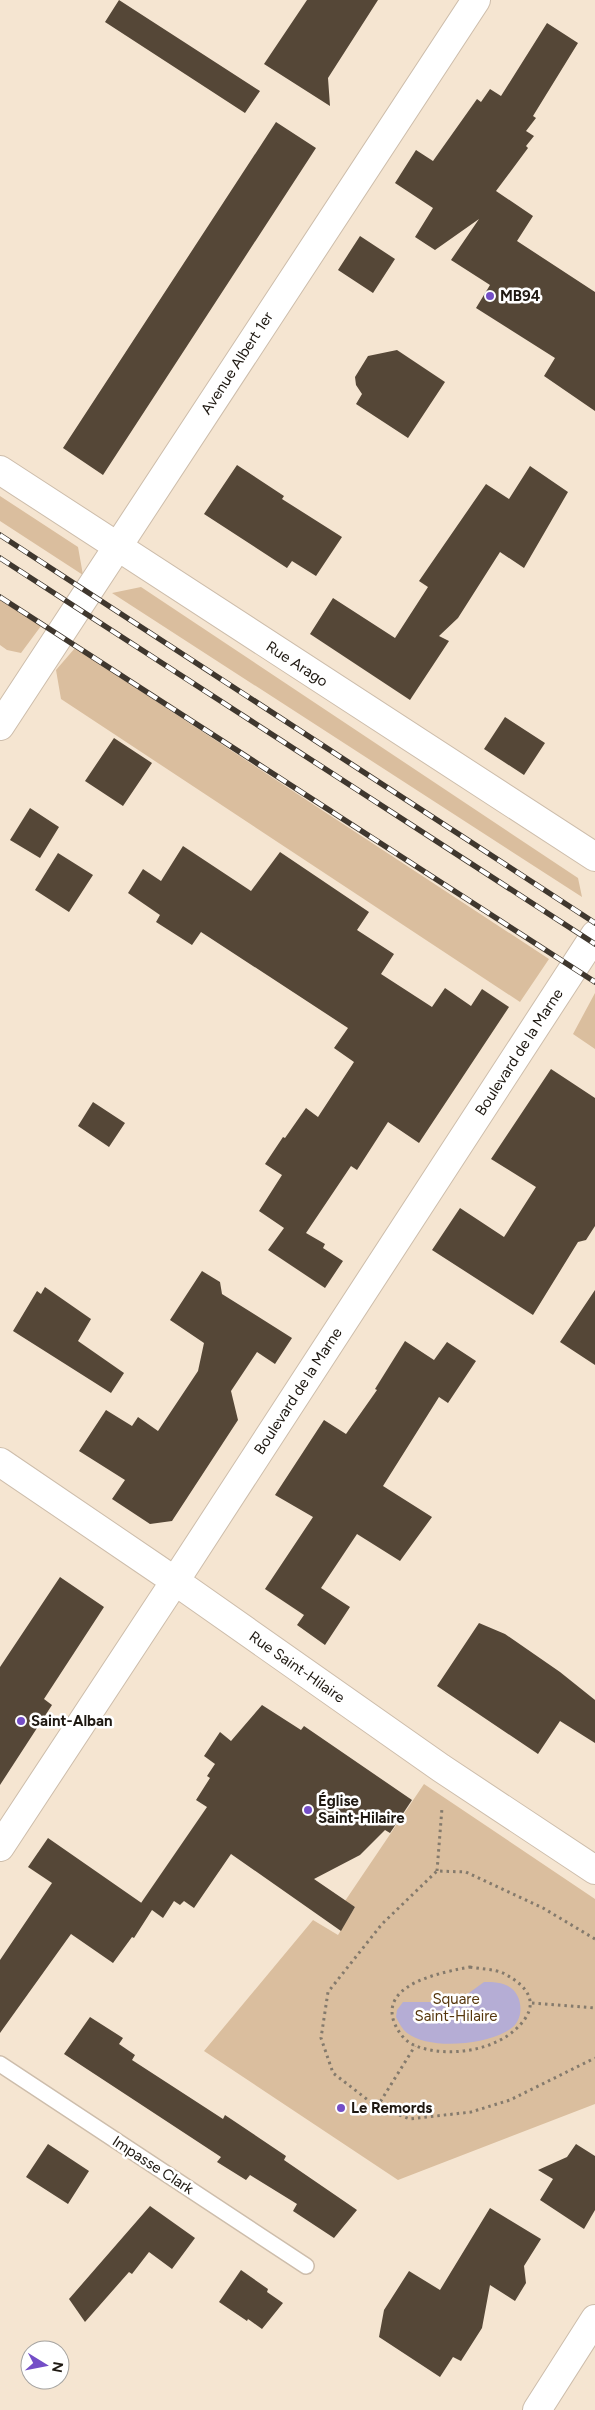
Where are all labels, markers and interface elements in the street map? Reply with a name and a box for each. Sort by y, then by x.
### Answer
place label: MB94 [500,287,541,305]
marker: MB94 [484,290,496,302]
street label: Avenue Albert 1er [197,308,277,418]
street label: Rue Arago [263,637,332,691]
street label: Boulevard de la Marne [471,985,567,1119]
street label: Boulevard de la Marne [250,1324,346,1458]
street label: Rue Saint-Hilaire [246,1627,348,1707]
place label: Saint-Alban [31,1712,113,1730]
marker: Saint-Alban [15,1715,27,1727]
place label: Église Saint-Hilaire [318,1792,405,1827]
marker: Église Saint-Hilaire [302,1804,314,1816]
park label: Square Saint-Hilaire [414,1990,498,2025]
place label: Le Remords [351,2099,432,2117]
marker: Le Remords [335,2102,347,2114]
street label: Impasse Clark [109,2132,198,2198]
north arrow [20,2340,70,2390]
text: N [48,2360,67,2374]

